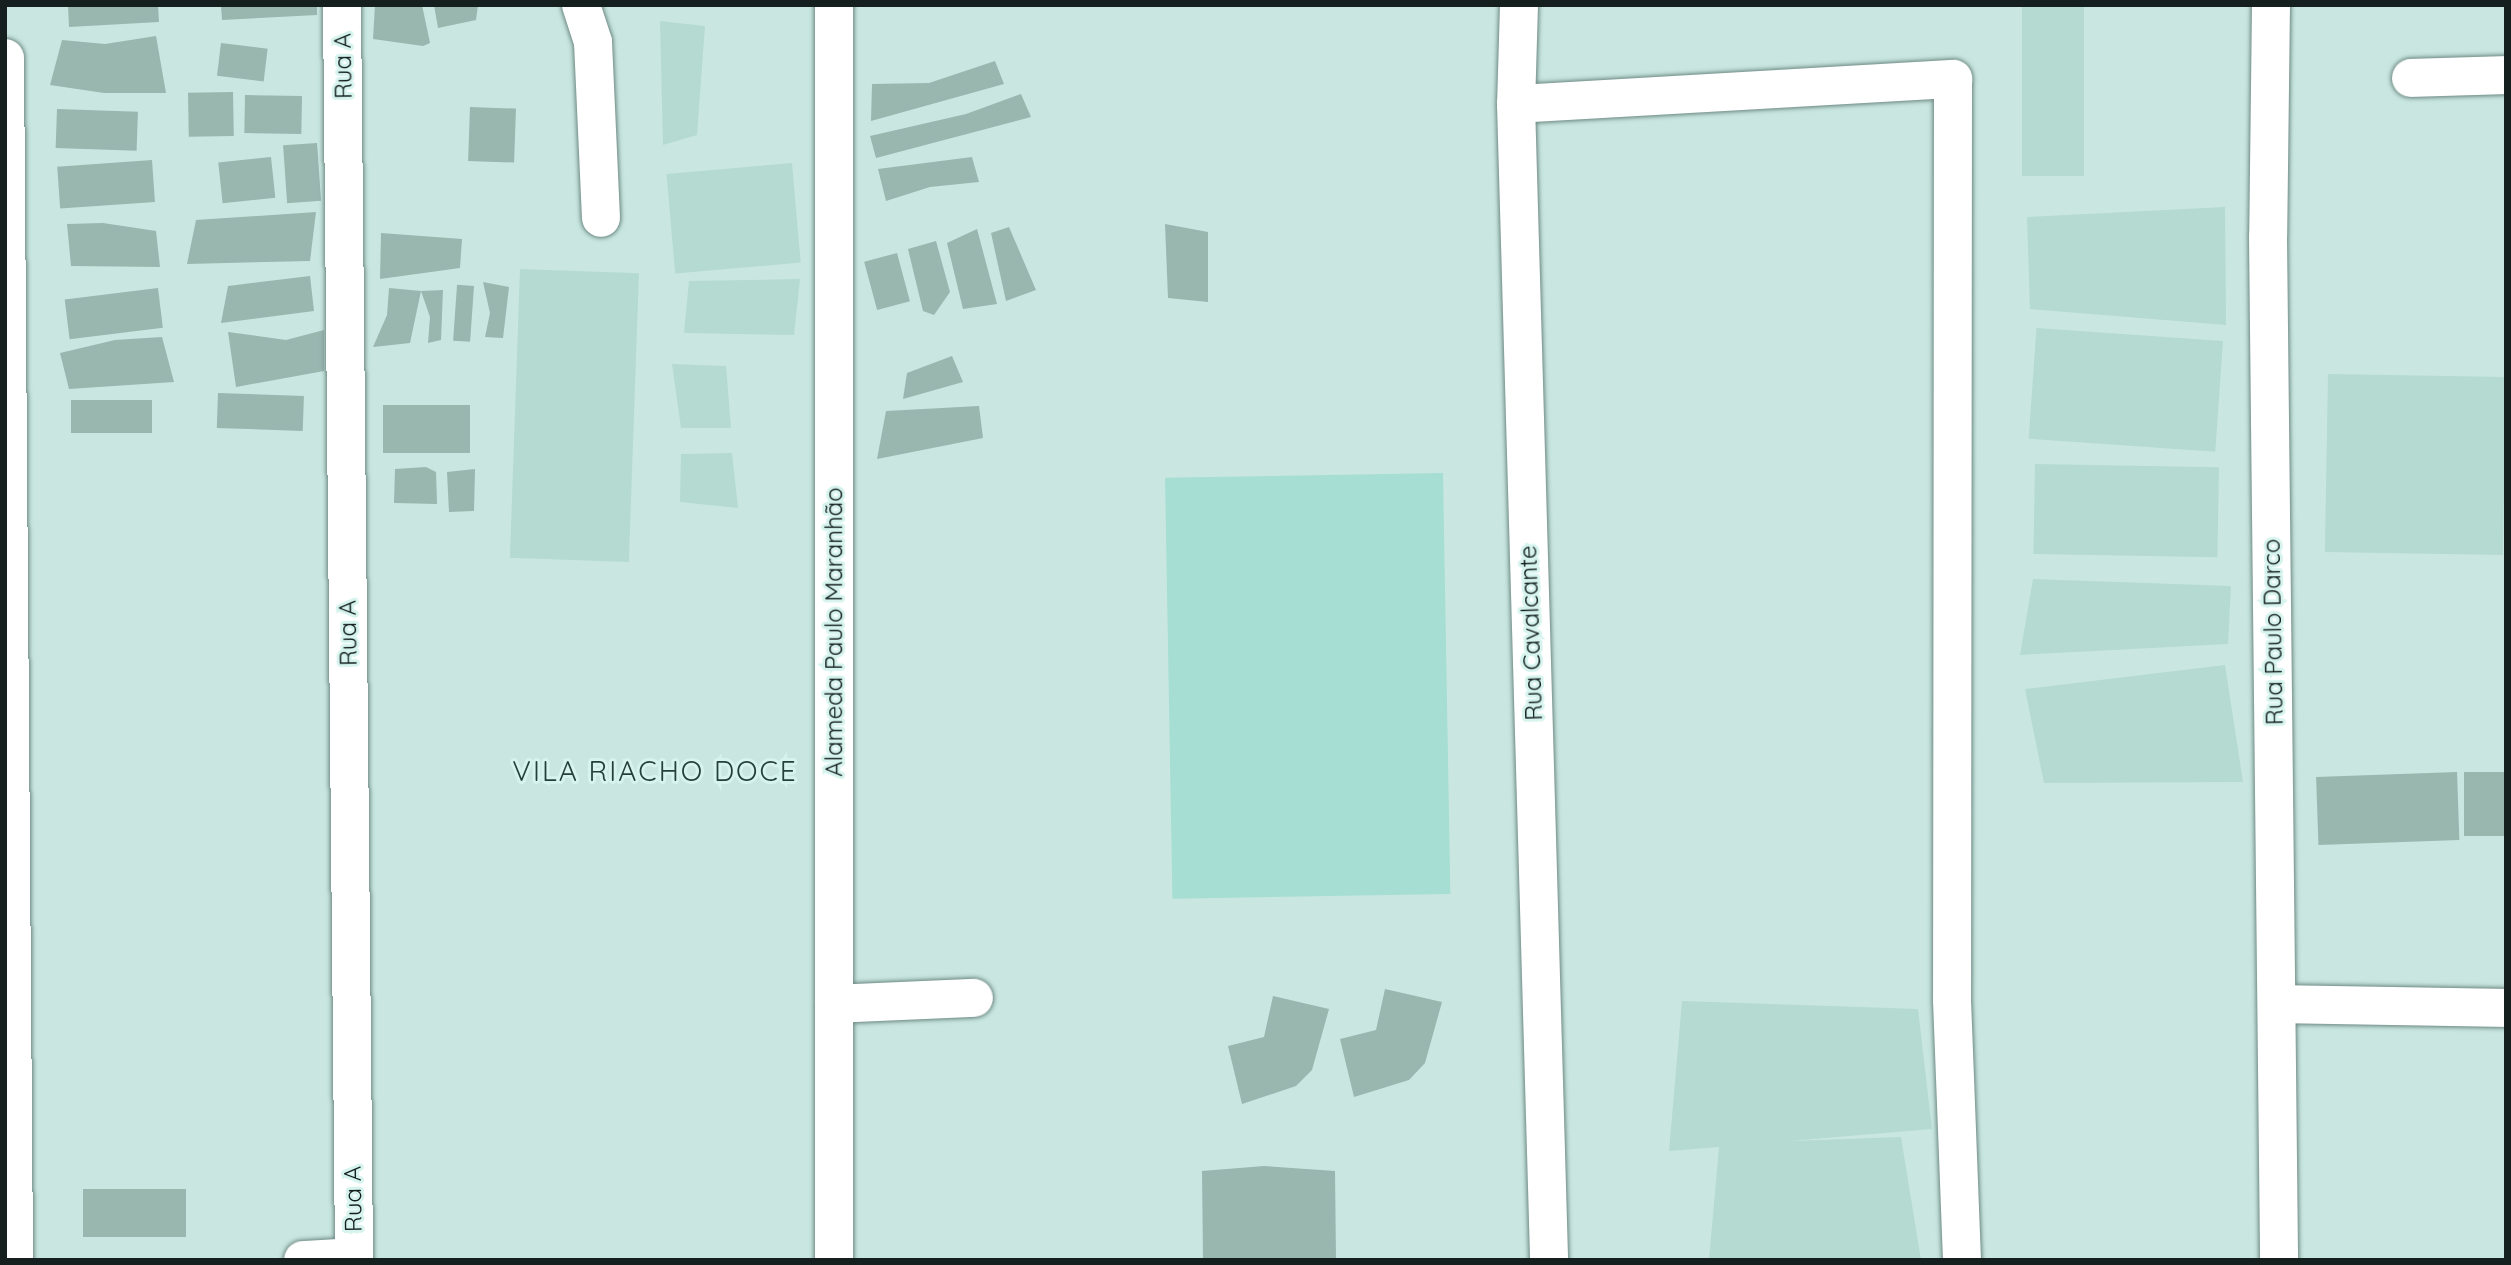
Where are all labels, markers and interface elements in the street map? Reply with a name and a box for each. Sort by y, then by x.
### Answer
street label: Rua A [328,33,358,99]
street label: Alameda Paulo Maranhão [820,487,848,777]
street label: Rua Paulo Darco [2257,539,2289,725]
street label: Rua Cavalcante [1514,545,1548,721]
street label: Rua A [333,600,363,666]
district label: VILA RIACHO DOCE [514,754,796,788]
street label: Rua A [338,1166,368,1232]

